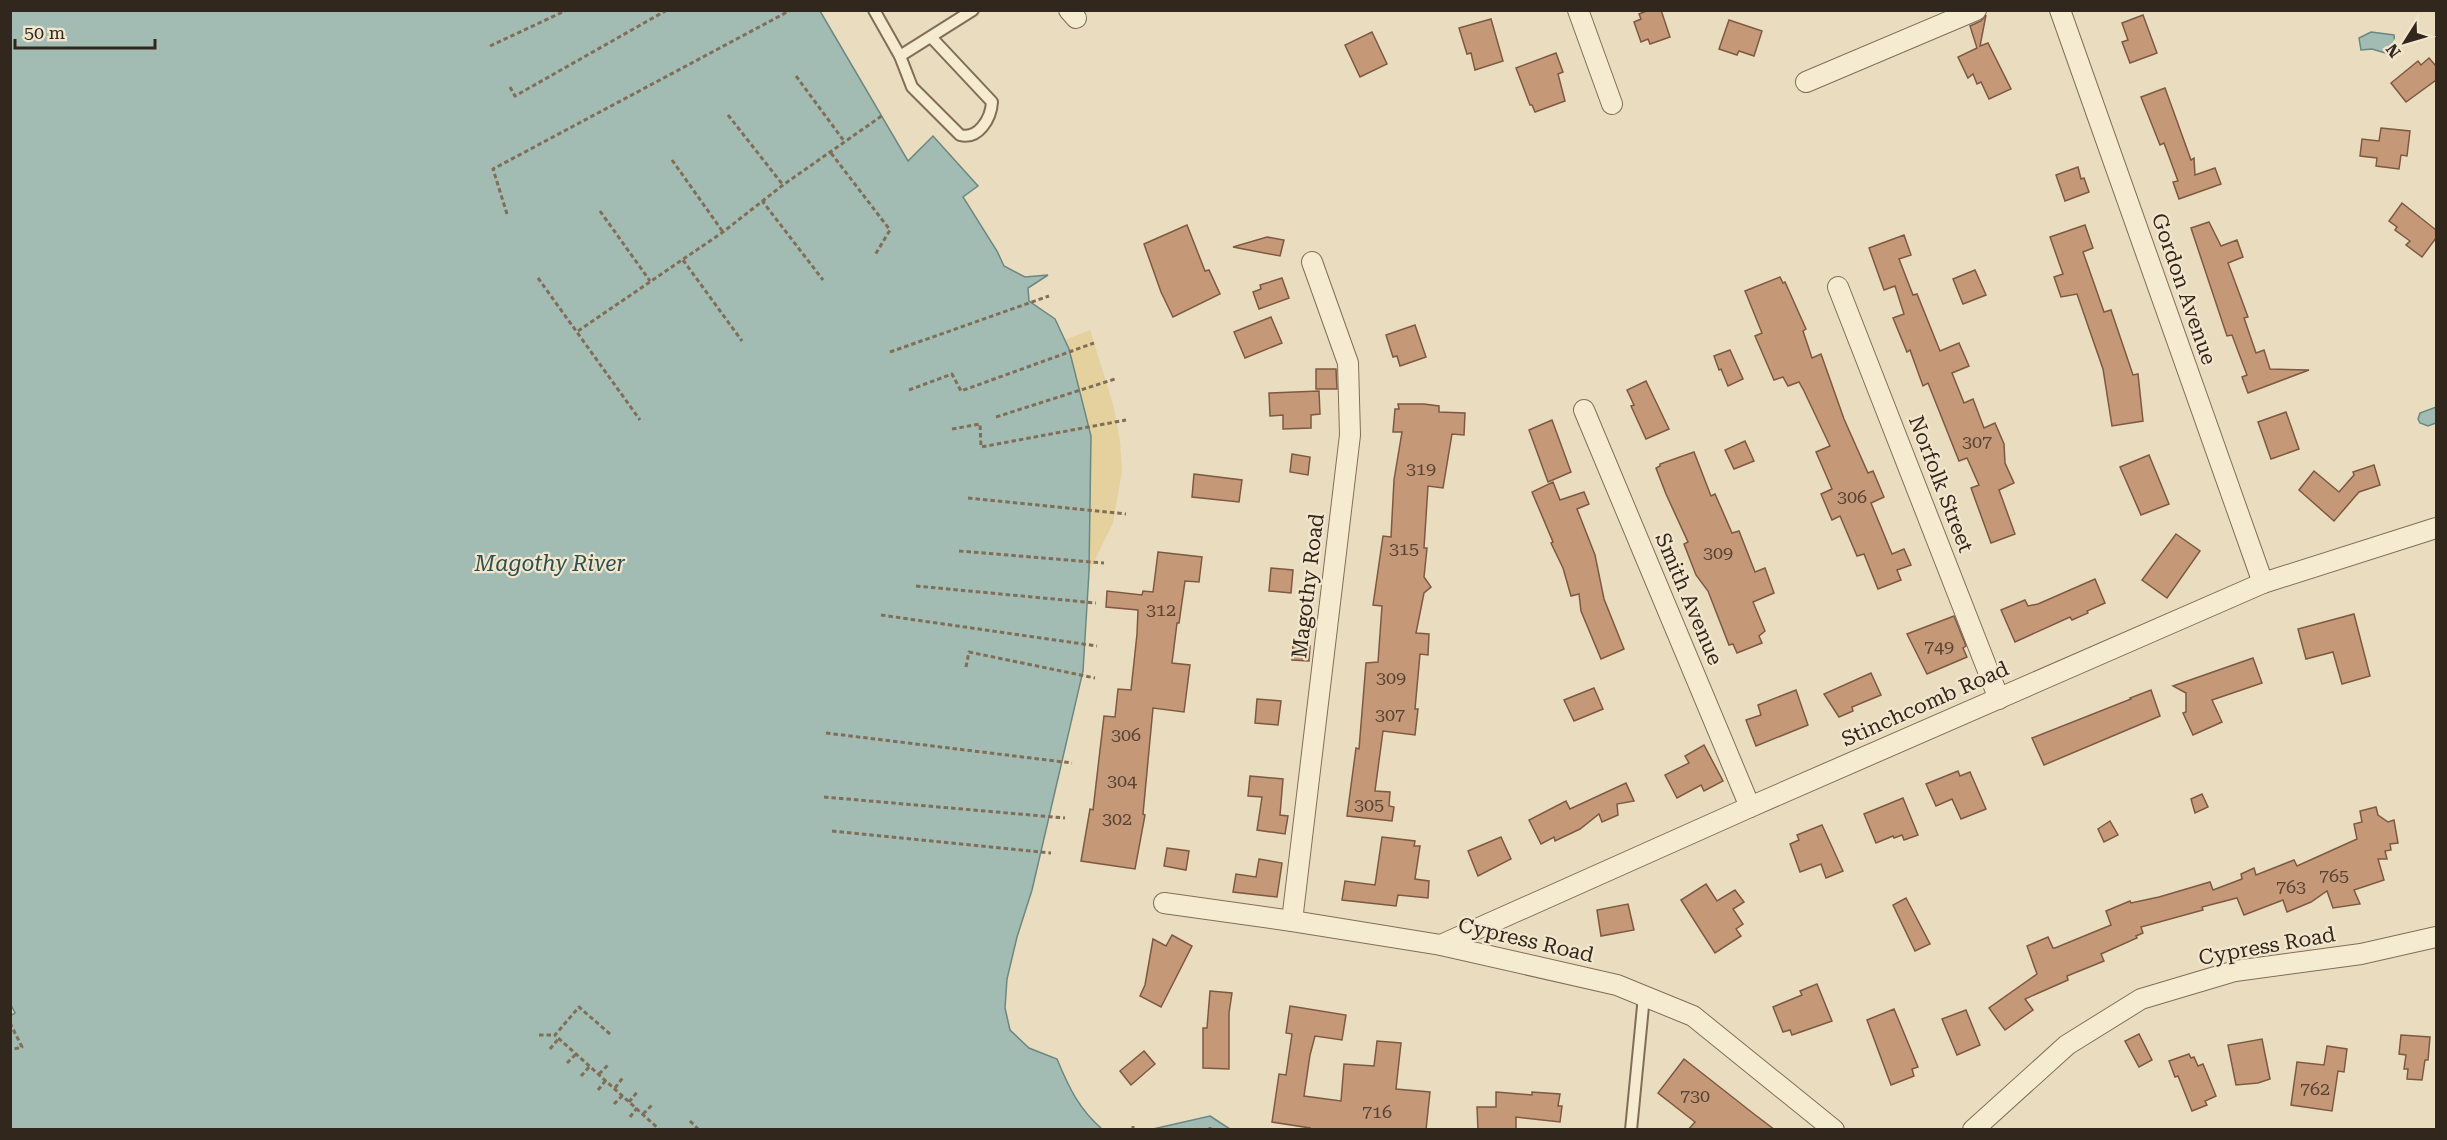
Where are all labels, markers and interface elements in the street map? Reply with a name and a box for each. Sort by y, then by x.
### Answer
scale bar [15,12,154,50]
north arrow [2375,12,2435,72]
text: 50 m [24,22,65,43]
text: N [2382,40,2405,61]
street label: Gordon Avenue [2147,210,2221,368]
street label: Norfolk Street [1904,412,1978,556]
house number: 307 [1962,431,1992,452]
house number: 319 [1406,458,1436,479]
house number: 306 [1837,486,1867,507]
street label: Magothy Road [1287,512,1329,660]
street label: Smith Avenue [1650,529,1728,669]
house number: 315 [1389,538,1419,559]
house number: 309 [1703,542,1733,563]
water label: Magothy River [473,551,626,576]
house number: 312 [1146,599,1176,620]
house number: 749 [1924,636,1954,657]
street label: Stinchcomb Road [1838,656,2013,752]
house number: 309 [1376,667,1406,688]
house number: 307 [1375,704,1405,725]
house number: 306 [1111,724,1141,745]
house number: 304 [1107,770,1137,791]
house number: 305 [1354,794,1384,815]
house number: 302 [1102,808,1132,829]
house number: 765 [2319,865,2349,886]
house number: 763 [2276,876,2306,897]
street label: Cypress Road [1456,913,1597,967]
street label: Cypress Road [2197,922,2338,970]
house number: 762 [2300,1078,2330,1099]
house number: 730 [1680,1085,1710,1106]
house number: 716 [1362,1101,1392,1122]

